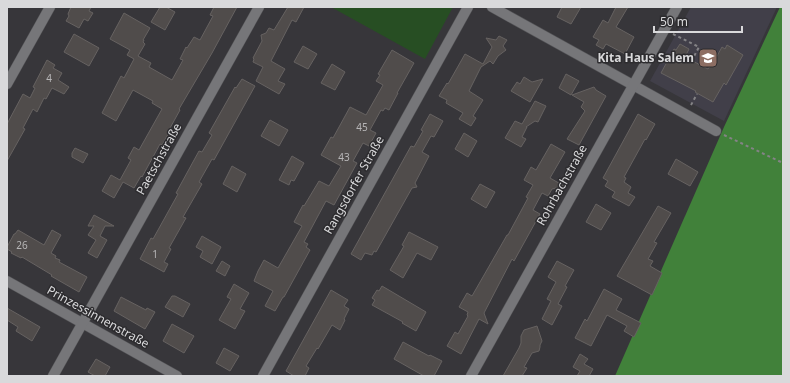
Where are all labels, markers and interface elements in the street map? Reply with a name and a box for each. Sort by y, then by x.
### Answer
scale bar [654,8,742,34]
text: 50 m [660,13,688,30]
school or university icon: Kita Haus Salem [697,47,719,69]
place label: Kita Haus Salem [597,49,694,66]
house number: 4 [46,71,52,85]
street label: Paetschstraße [132,120,185,198]
house number: 45 [356,120,368,134]
street label: Rangsdorfer Straße [319,132,388,237]
street label: Rohrbachstraße [532,141,591,228]
house number: 43 [338,150,350,164]
house number: 26 [16,238,28,252]
house number: 1 [152,247,158,261]
street label: Prinzessinnenstraße [44,281,153,352]

